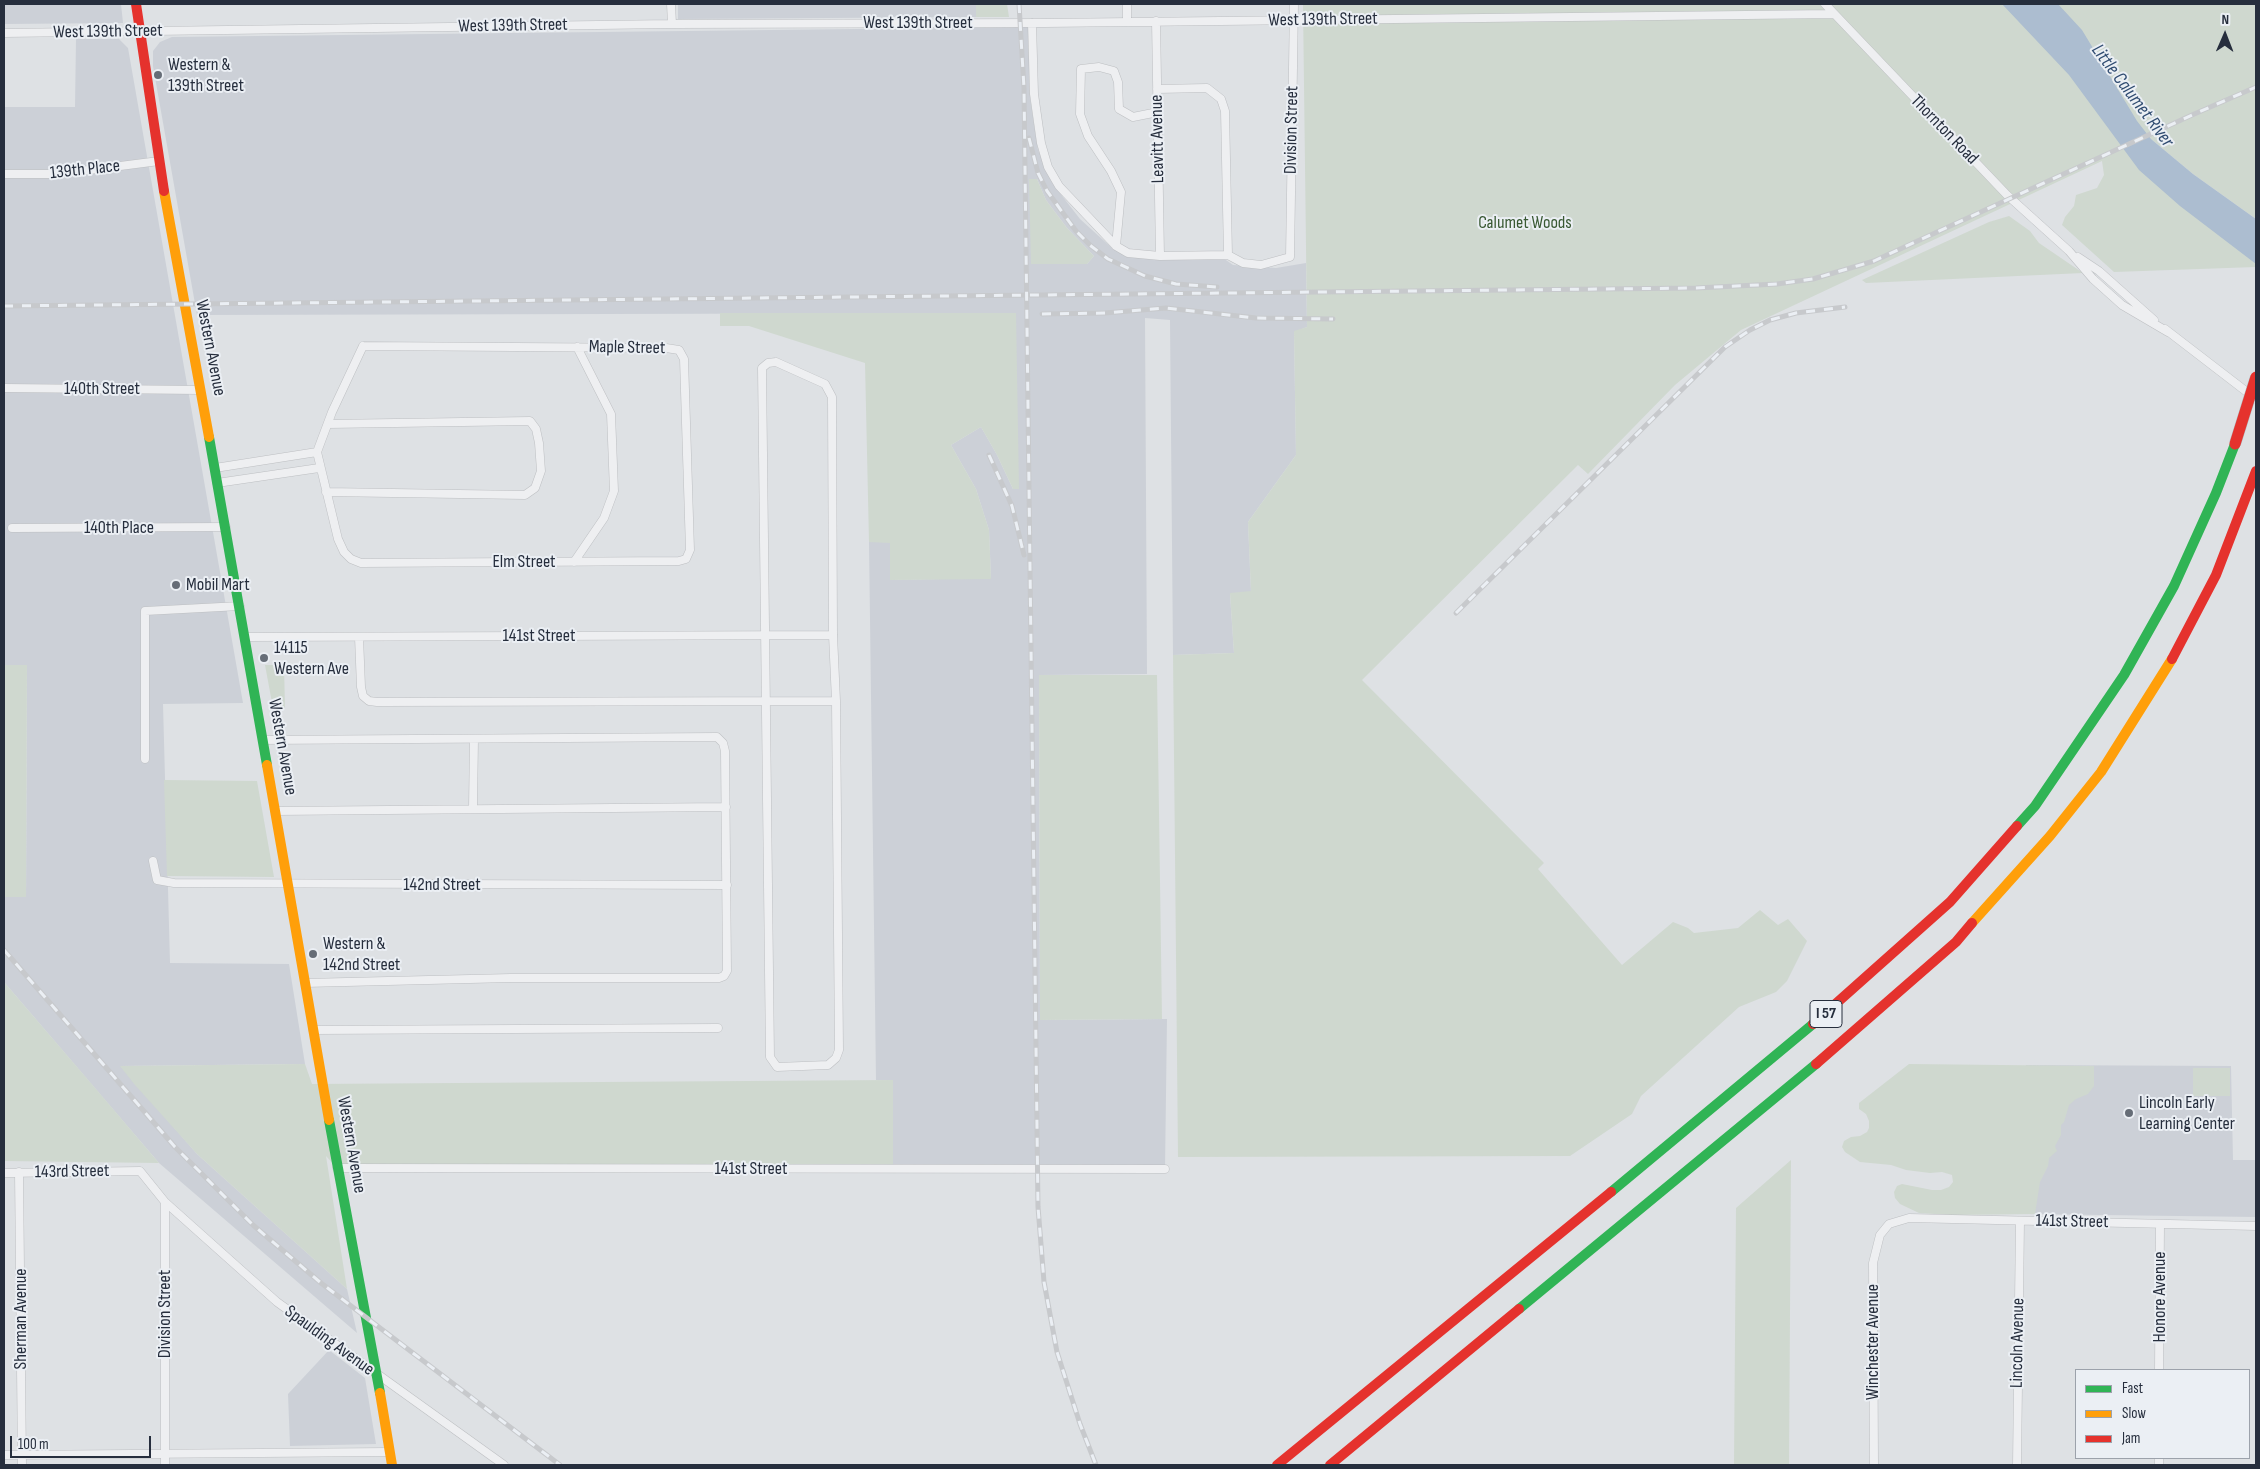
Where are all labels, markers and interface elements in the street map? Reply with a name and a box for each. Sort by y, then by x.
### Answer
street label: West 139th Street [1268,8,1378,32]
north arrow [2200,10,2250,60]
text: N [2221,11,2229,28]
street label: West 139th Street [863,12,973,34]
street label: West 139th Street [458,14,568,38]
street label: West 139th Street [53,20,163,44]
water label: Little Calumet River [2086,40,2178,152]
place label: Western & 139th Street [168,54,244,96]
marker: Western & 139th Street [152,69,164,81]
street label: Division Street [1280,86,1304,174]
street label: Thornton Road [1905,91,1983,169]
street label: Leavitt Avenue [1146,94,1170,184]
street label: 139th Place [49,156,121,184]
park label: Calumet Woods [1478,212,1572,234]
street label: Western Avenue [190,298,230,398]
street label: Maple Street [589,337,665,359]
street label: 140th Street [64,378,140,400]
street label: 140th Place [84,517,154,539]
street label: Elm Street [492,551,556,573]
place label: Mobil Mart [186,574,250,596]
marker: Mobil Mart [170,579,182,591]
street label: 141st Street [503,625,575,647]
place label: 14115 Western Ave [274,637,349,680]
marker: 14115 Western Ave [258,652,270,664]
street label: Western Avenue [263,697,301,797]
street label: 142nd Street [403,874,481,896]
place label: Western & 142nd Street [323,933,400,976]
marker: Western & 142nd Street [307,948,319,960]
road number: I 57 [1810,1001,1842,1028]
place label: Lincoln Early Learning Center [2139,1092,2235,1134]
street label: Western Avenue [332,1095,370,1195]
marker: Lincoln Early Learning Center [2123,1107,2135,1119]
street label: 141st Street [715,1158,787,1180]
street label: 143rd Street [34,1161,110,1183]
street label: 141st Street [2035,1211,2109,1233]
street label: Honore Avenue [2149,1252,2171,1342]
street label: Sherman Avenue [10,1269,32,1369]
street label: Division Street [154,1270,176,1358]
street label: Winchester Avenue [1862,1284,1884,1400]
street label: Lincoln Avenue [2006,1298,2030,1388]
street label: Spaulding Avenue [280,1301,378,1381]
legend [2075,1369,2250,1459]
text: Fast [2122,1379,2143,1398]
text: Slow [2122,1404,2146,1423]
scale bar [12,1426,154,1458]
text: Jam [2122,1429,2140,1448]
text: 100 m [18,1435,49,1454]

